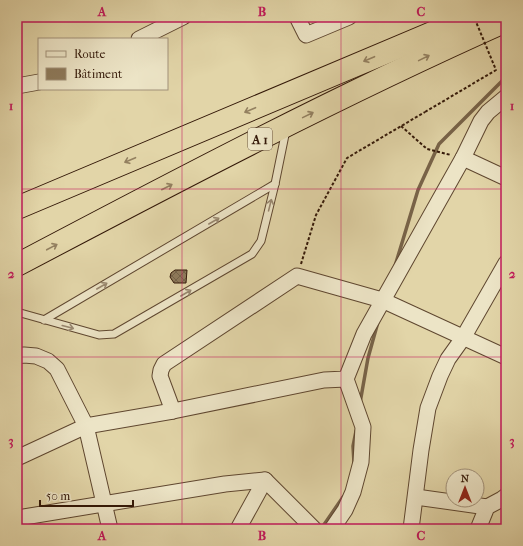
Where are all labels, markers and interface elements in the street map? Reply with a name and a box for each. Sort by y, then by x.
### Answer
text: A [97,4,107,19]
text: B [258,4,267,19]
text: C [417,4,426,19]
legend [38,38,168,90]
text: Route [74,47,106,61]
one-way arrow [418,54,430,61]
one-way arrow [364,56,376,63]
text: Bâtiment [74,67,123,81]
text: 1 [9,98,14,113]
text: 1 [510,98,515,113]
one-way arrow [244,106,256,114]
one-way arrow [301,111,313,118]
road number: A 1 [248,128,272,150]
one-way arrow [124,156,136,164]
one-way arrow [161,183,173,190]
one-way arrow [267,199,274,212]
one-way arrow [208,216,220,224]
one-way arrow [45,243,57,250]
text: 2 [8,266,15,281]
text: 2 [509,266,516,281]
one-way arrow [95,282,107,290]
one-way arrow [180,288,192,296]
one-way arrow [61,323,74,331]
text: 3 [8,433,14,449]
text: 3 [509,433,515,449]
north arrow [445,468,485,508]
text: N [461,472,470,485]
scale bar [40,482,133,508]
text: 50 m [46,489,70,503]
text: A [97,528,107,543]
text: B [258,528,267,543]
text: C [417,528,426,543]

